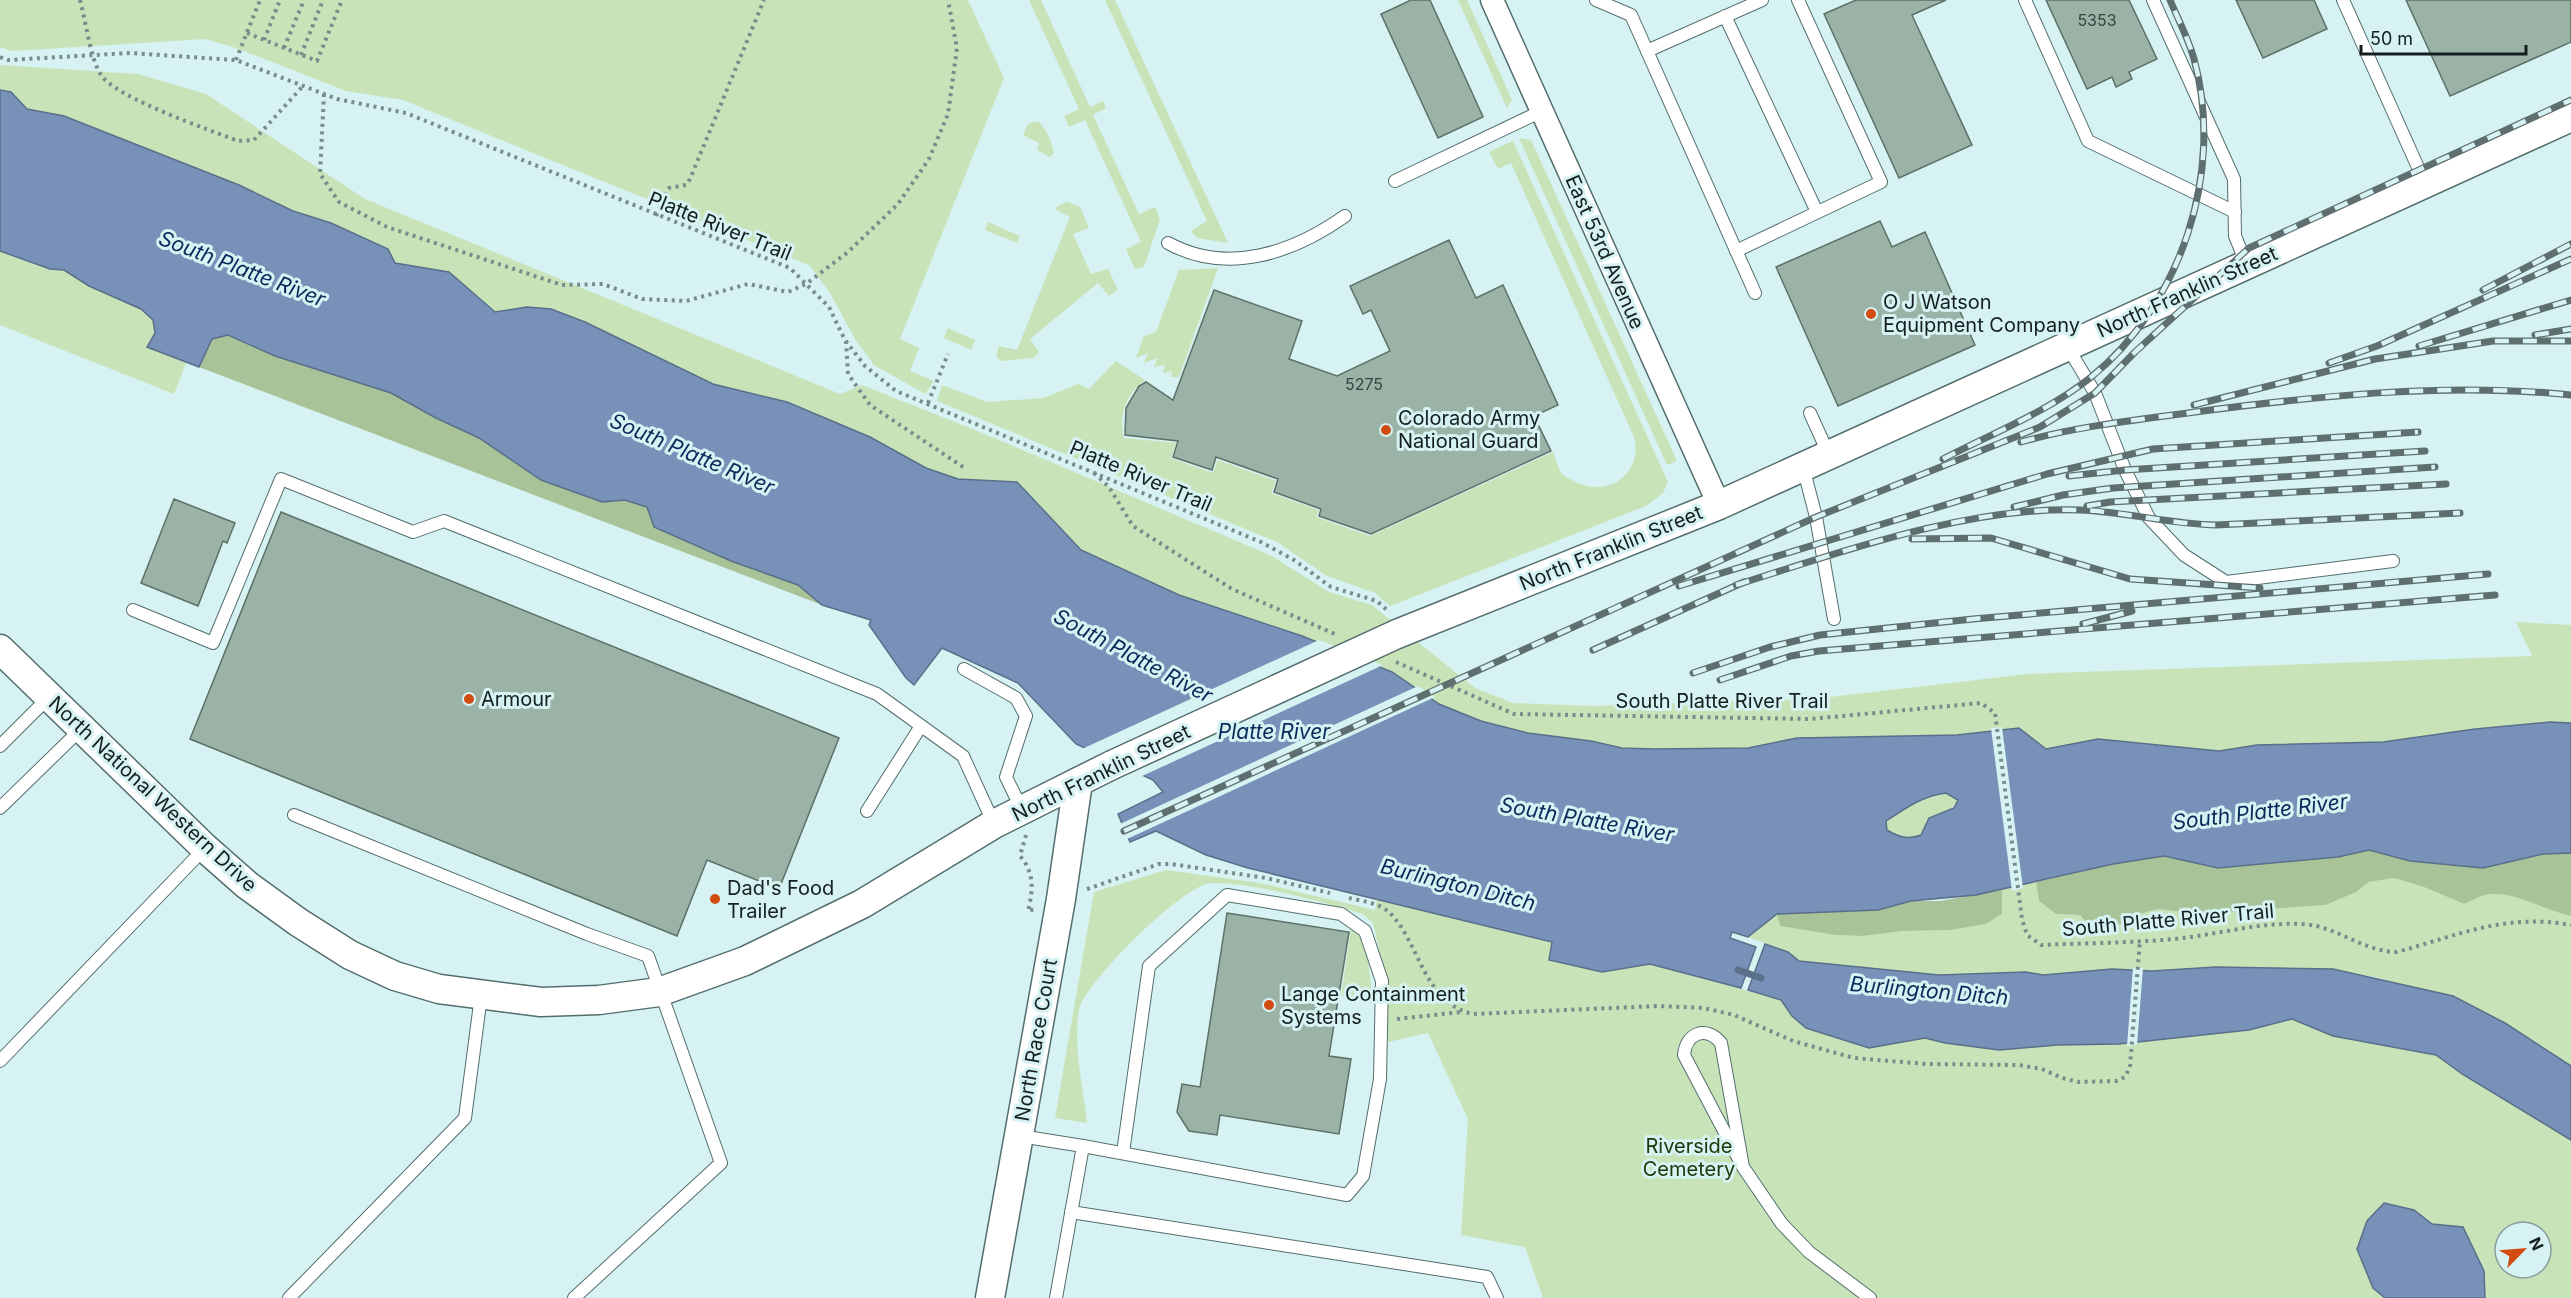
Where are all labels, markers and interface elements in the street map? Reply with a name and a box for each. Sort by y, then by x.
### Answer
house number: 5353 [2077,10,2117,30]
scale bar [2361,18,2526,56]
text: 50 m [2370,28,2413,49]
street label: East 53rd Avenue [1560,171,1650,333]
street label: Platte River Trail [645,186,795,266]
water label: South Platte River [155,225,330,312]
street label: North Franklin Street [2093,241,2281,343]
place label: O J Watson Equipment Company [1883,290,2080,337]
marker: O J Watson Equipment Company [1864,307,1878,321]
house number: 5275 [1345,374,1383,394]
place label: Colorado Army National Guard [1398,406,1540,453]
water label: South Platte River [606,408,779,500]
marker: Colorado Army National Guard [1379,423,1393,437]
street label: Platte River Trail [1066,435,1216,517]
street label: North Franklin Street [1516,500,1706,596]
water label: South Platte River [1050,603,1218,708]
place label: Armour [481,687,552,711]
street label: South Platte River Trail [1616,689,1828,713]
street label: North National Western Drive [44,691,262,897]
marker: Armour [462,692,476,706]
street label: North Franklin Street [1008,719,1194,827]
water label: Platte River [1218,719,1331,744]
water label: South Platte River [2171,788,2350,835]
water label: South Platte River [1498,792,1677,847]
water label: Burlington Ditch [1378,853,1538,916]
place label: Dad's Food Trailer [727,876,834,923]
marker: Dad's Food Trailer [708,892,722,906]
street label: South Platte River Trail [2061,899,2275,941]
street label: North Race Court [1010,957,1062,1123]
water label: Burlington Ditch [1849,971,2009,1010]
place label: Lange Containment Systems [1281,982,1466,1029]
marker: Lange Containment Systems [1262,998,1276,1012]
park label: Riverside Cemetery [1643,1134,1735,1181]
north arrow [2493,1220,2553,1280]
text: N [2525,1234,2548,1253]

